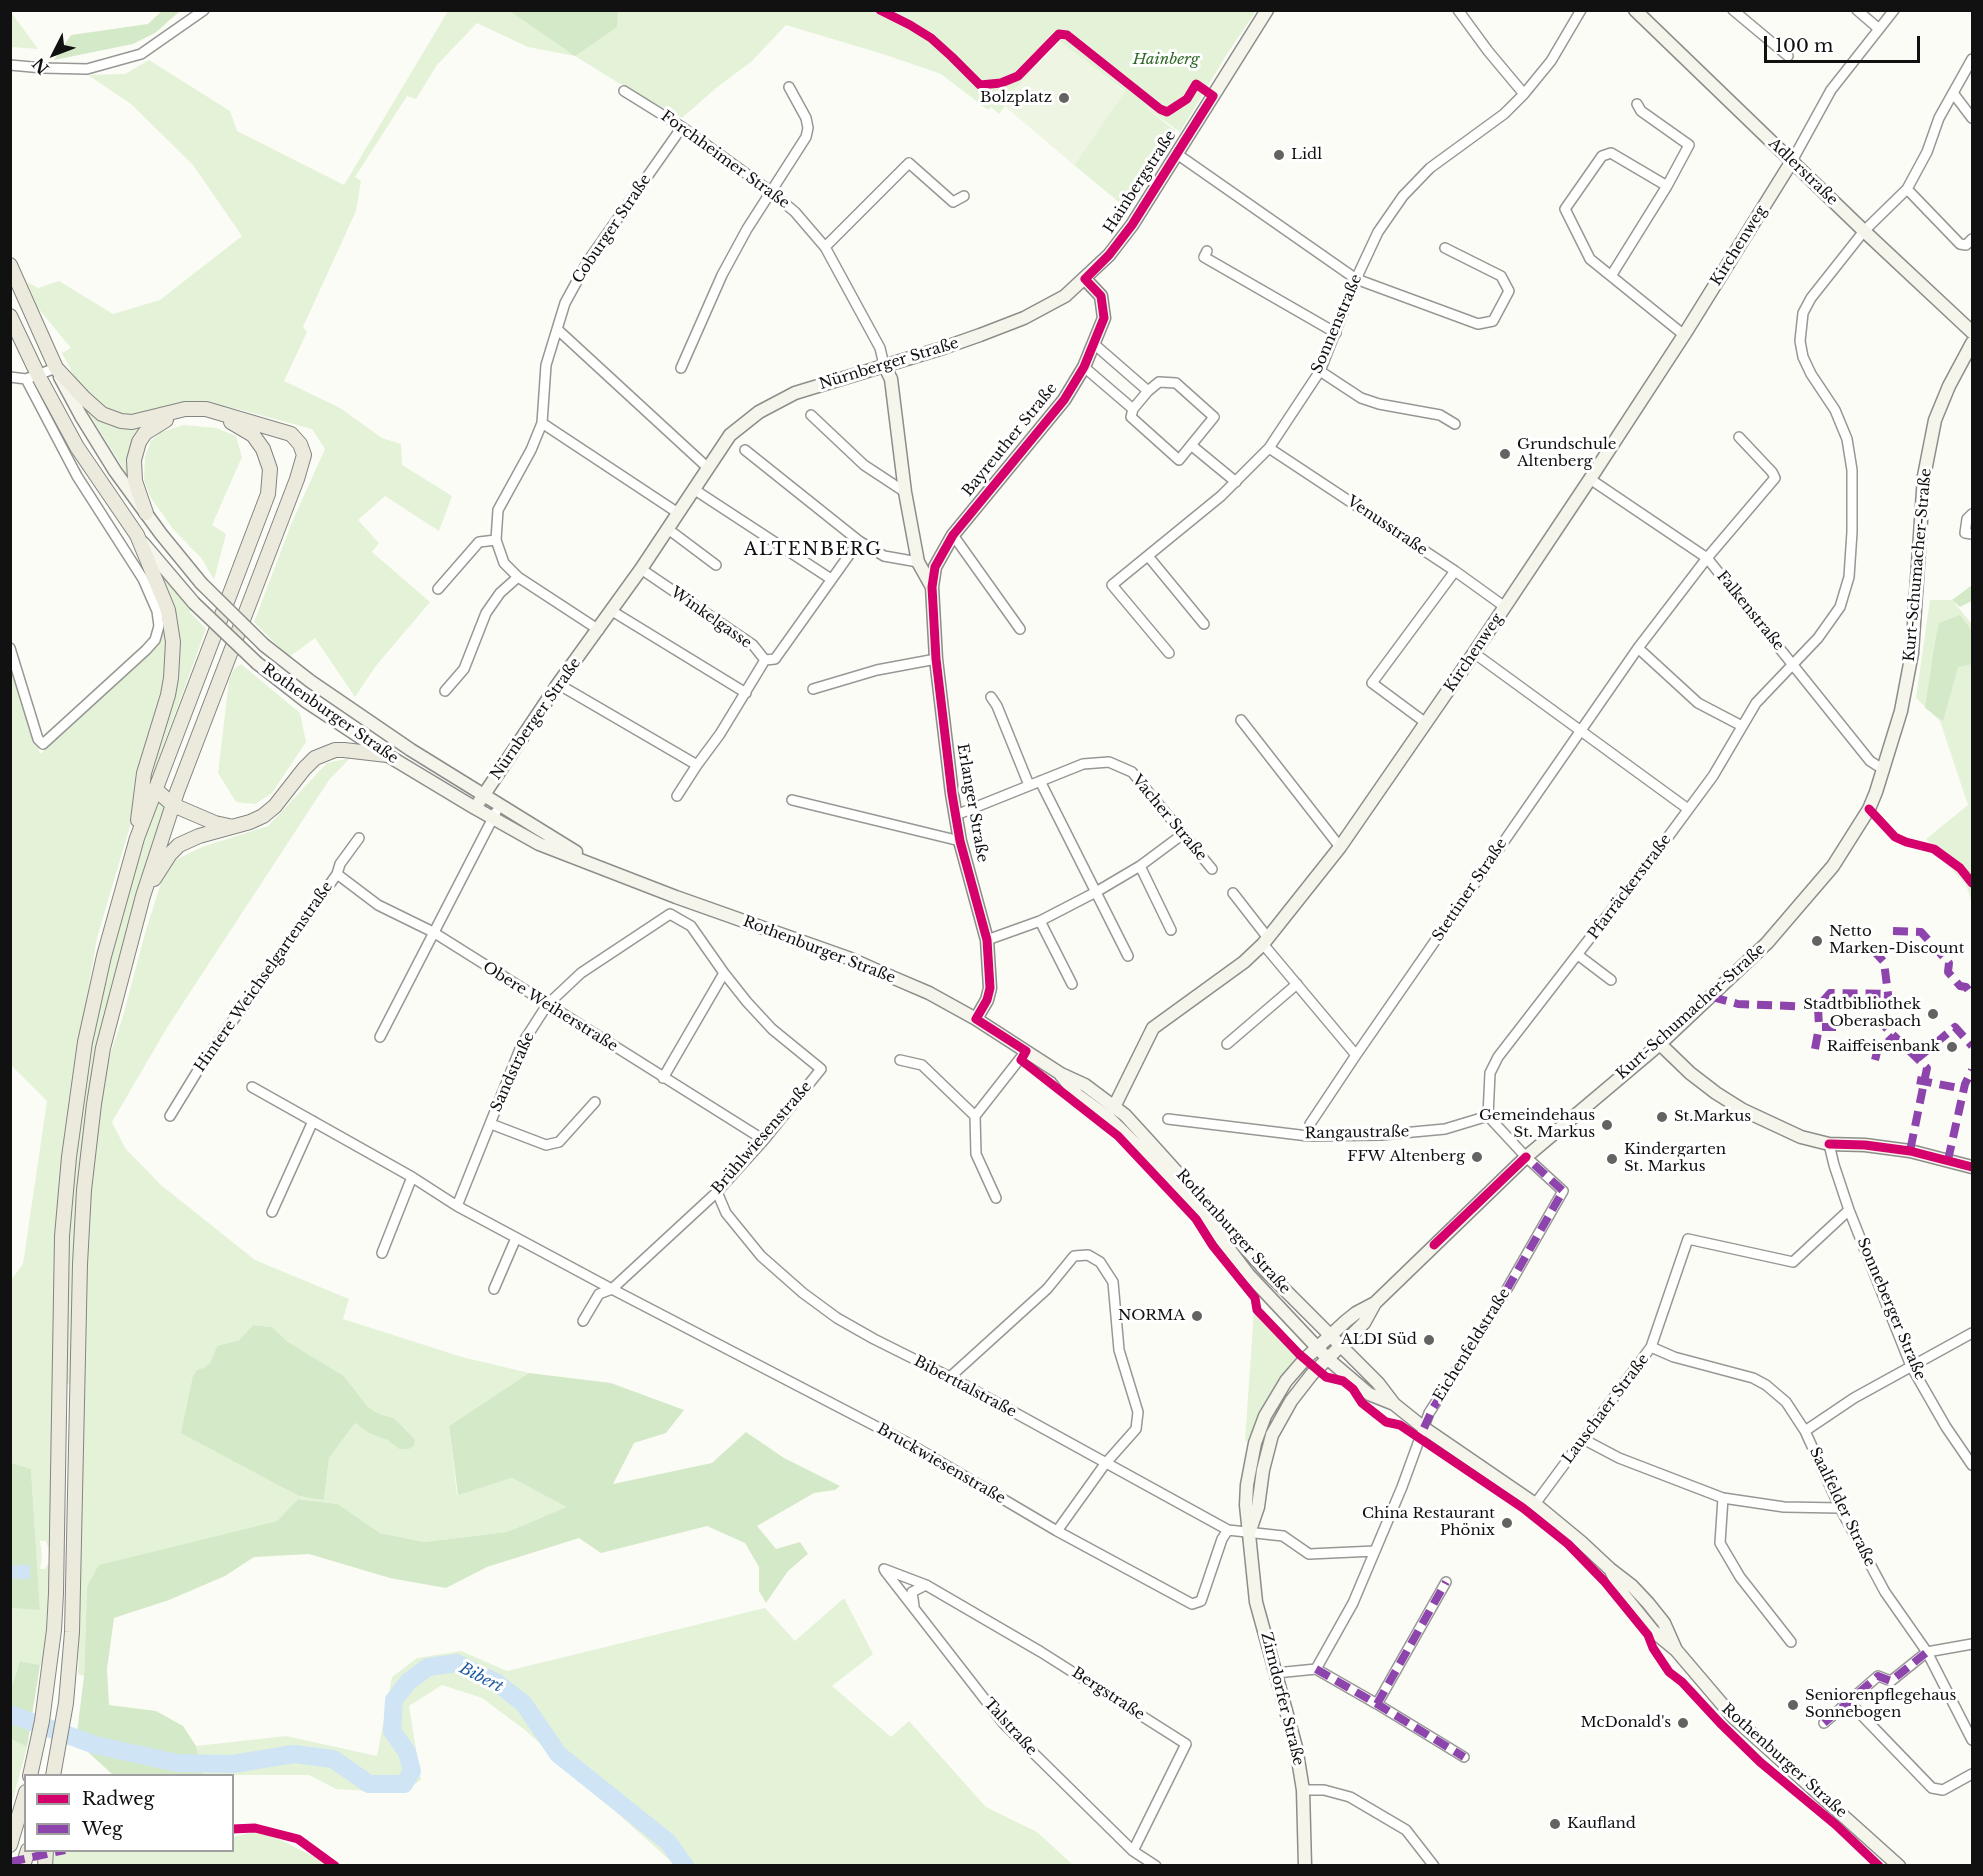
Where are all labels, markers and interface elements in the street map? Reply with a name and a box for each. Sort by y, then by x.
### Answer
north arrow [24,24,84,84]
scale bar [1767,24,1923,62]
text: 100 m [1775,35,1833,57]
park label: Hainberg [1133,51,1199,69]
text: N [28,54,53,78]
place label: Bolzplatz [980,89,1052,107]
marker: Bolzplatz [1057,91,1071,105]
street label: Forchheimer Straße [657,107,793,213]
street label: Hainbergstraße [1100,127,1180,237]
street label: Adlerstraße [1765,135,1841,209]
place label: Lidl [1291,146,1322,164]
marker: Lidl [1272,148,1286,162]
street label: Coburger Straße [569,171,655,287]
street label: Kirchenweg [1707,203,1771,289]
street label: Sonnenstraße [1308,272,1366,376]
street label: Nürnberger Straße [817,334,961,394]
street label: Bayreuther Straße [959,380,1061,500]
place label: Grundschule Altenberg [1517,436,1616,471]
marker: Grundschule Altenberg [1498,447,1512,461]
street label: Kurt-Schumacher-Straße [1901,468,1935,662]
street label: Venusstraße [1343,493,1431,559]
district label: ALTENBERG [744,539,882,561]
street label: Falkenstraße [1712,568,1788,654]
street label: Winkelgasse [667,583,755,653]
street label: Kirchenweg [1441,610,1507,696]
street label: Nürnberger Straße [487,655,585,783]
street label: Rothenburger Straße [259,660,401,768]
street label: Erlanger Straße [953,742,991,864]
street label: Vacher Straße [1128,771,1210,865]
street label: Pfarräckerstraße [1585,831,1675,943]
street label: Stettiner Straße [1429,835,1511,945]
street label: Hintere Weichselgartenstraße [191,878,337,1076]
street label: Rothenburger Straße [740,913,898,987]
place label: Netto Marken-Discount [1829,923,1964,958]
marker: Netto Marken-Discount [1810,934,1824,948]
street label: Kurt-Schumacher-Straße [1613,940,1769,1084]
street label: Obere Weiherstraße [479,958,621,1056]
place label: Stadtbibliothek Oberasbach [1803,996,1921,1031]
marker: Stadtbibliothek Oberasbach [1926,1007,1940,1021]
street label: Sandstraße [487,1029,539,1115]
place label: Raiffeisenbank [1827,1038,1940,1056]
marker: Raiffeisenbank [1945,1040,1959,1054]
street label: Brühlwiesenstraße [708,1078,816,1198]
place label: Gemeindehaus St. Markus [1479,1107,1595,1142]
place label: St.Markus [1674,1108,1751,1126]
marker: St.Markus [1655,1110,1669,1124]
marker: Gemeindehaus St. Markus [1600,1118,1614,1132]
street label: Rangaustraße [1305,1123,1409,1143]
place label: Kindergarten St. Markus [1624,1141,1726,1176]
place label: FFW Altenberg [1347,1148,1465,1166]
marker: FFW Altenberg [1470,1150,1484,1164]
marker: Kindergarten St. Markus [1605,1152,1619,1166]
street label: Rothenburger Straße [1172,1166,1294,1298]
street label: Sonneberger Straße [1853,1235,1929,1383]
street label: Eichenfeldstraße [1430,1285,1514,1405]
place label: NORMA [1118,1307,1185,1325]
marker: NORMA [1190,1309,1204,1323]
place label: ALDI Süd [1341,1331,1417,1349]
marker: ALDI Süd [1422,1333,1436,1347]
street label: Lauschaer Straße [1559,1351,1653,1467]
street label: Biberttalstraße [911,1352,1019,1422]
street label: Bruckwiesenstraße [874,1420,1008,1508]
street label: Saalfelder Straße [1805,1444,1879,1570]
place label: China Restaurant Phönix [1362,1505,1495,1540]
marker: China Restaurant Phönix [1500,1516,1514,1530]
street label: Zirndorfer Straße [1257,1630,1307,1768]
water label: Bibert [456,1659,506,1697]
street label: Bergstraße [1068,1664,1148,1724]
place label: Seniorenpflegehaus Sonnebogen [1805,1687,1956,1722]
street label: Talstraße [980,1695,1040,1759]
marker: Seniorenpflegehaus Sonnebogen [1786,1698,1800,1712]
street label: Rothenburger Straße [1718,1700,1850,1822]
place label: McDonald's [1580,1714,1671,1732]
marker: McDonald's [1676,1716,1690,1730]
legend [24,1774,234,1852]
text: Radweg [82,1788,154,1810]
place label: Kaufland [1567,1815,1636,1833]
marker: Kaufland [1548,1817,1562,1831]
text: Weg [82,1818,123,1840]

